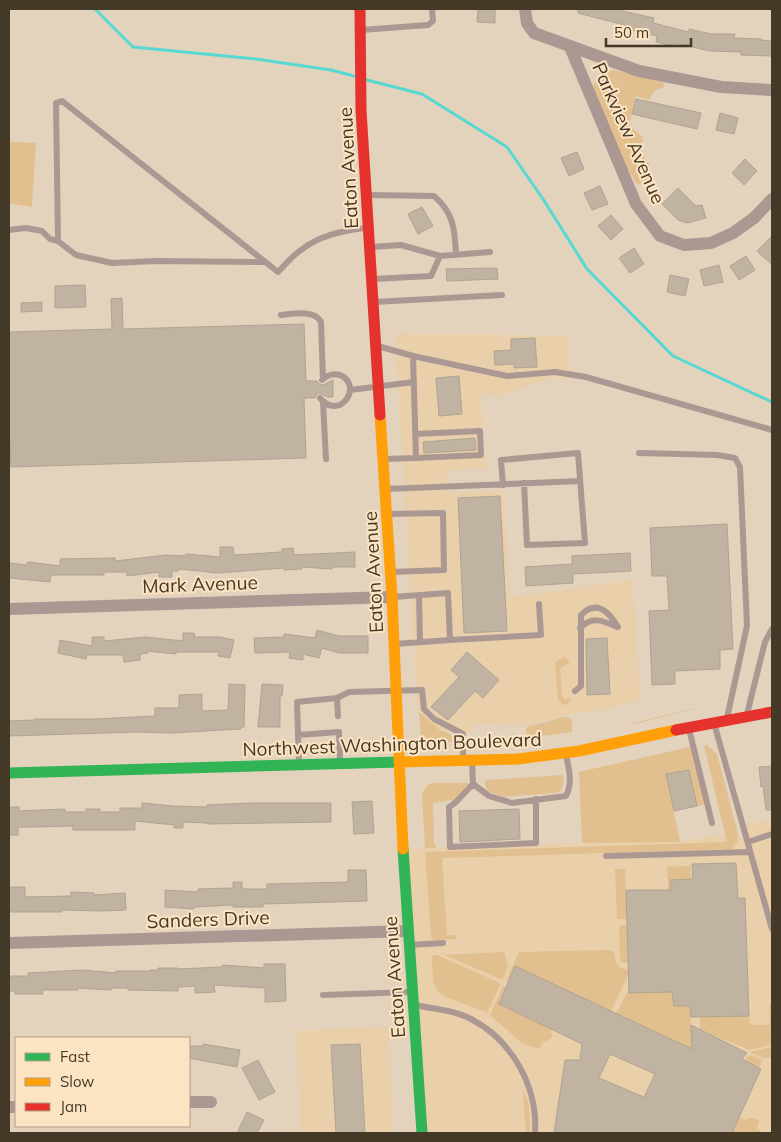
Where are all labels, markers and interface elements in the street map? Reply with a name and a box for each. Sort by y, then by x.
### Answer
scale bar [606,15,691,47]
text: 50 m [614,23,649,42]
street label: Parkview Avenue [587,59,671,207]
street label: Eaton Avenue [333,106,363,230]
street label: Eaton Avenue [358,510,388,634]
street label: Mark Avenue [142,570,258,598]
street label: Northwest Washington Boulevard [242,727,542,761]
street label: Sanders Drive [146,905,270,933]
street label: Eaton Avenue [378,915,410,1039]
legend [15,1037,190,1127]
text: Fast [60,1047,90,1066]
text: Slow [60,1072,94,1091]
text: Jam [60,1097,87,1116]

